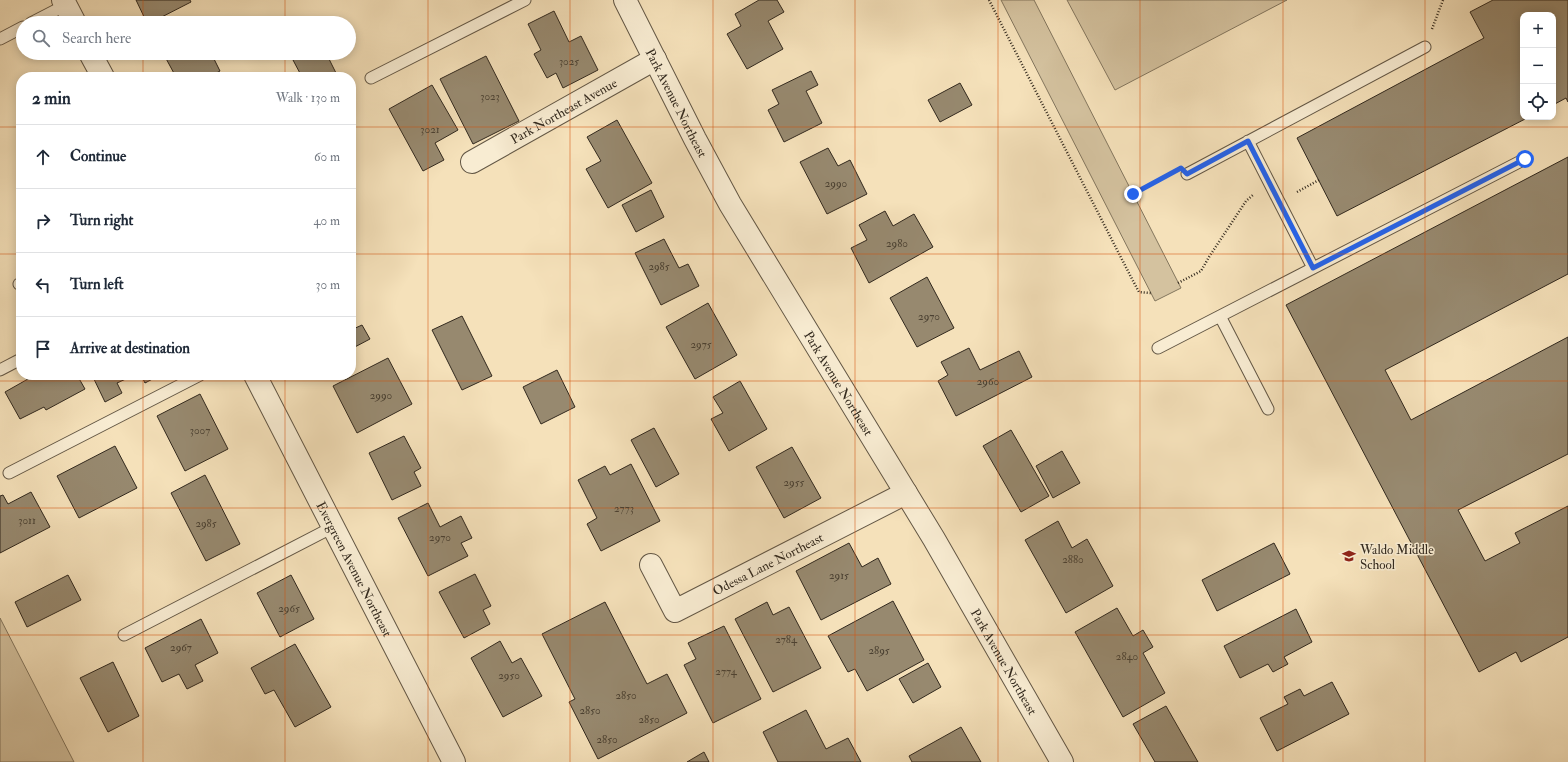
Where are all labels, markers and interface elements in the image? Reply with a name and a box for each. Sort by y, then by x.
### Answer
map controls [1520,12,1556,120]
button: + [1520,12,1556,48]
search box [16,16,356,60]
icon: search [30,27,52,49]
text: Search here [62,29,131,48]
street label: Park Avenue Northeast [642,46,710,160]
button: − [1520,48,1556,84]
house number: 3025 [559,55,579,68]
street label: Park Northeast Avenue [508,75,621,148]
button: locate [1520,84,1556,120]
text: 2 min [32,88,71,109]
text: Walk · 130 m [276,90,340,106]
house number: 3023 [480,90,500,103]
house number: 3021 [420,123,440,136]
icon: ahead [32,146,54,168]
text: Continue [70,147,126,166]
text: 60 m [314,149,340,165]
route start [1516,150,1534,168]
house number: 2990 [825,177,848,190]
route end [1124,185,1142,203]
icon: right [32,210,54,232]
text: Turn right [70,211,133,230]
text: 40 m [314,213,340,229]
house number: 2980 [886,237,908,250]
house number: 2985 [648,260,670,273]
icon: left [32,274,54,296]
text: Turn left [70,275,124,294]
text: 30 m [316,277,340,293]
house number: 2970 [918,310,940,323]
street label: Park Avenue Northeast [800,328,876,439]
icon: arrive [32,338,54,360]
house number: 2975 [690,338,712,351]
text: Arrive at destination [70,339,190,358]
house number: 2960 [977,375,1000,388]
house number: 2990 [370,389,393,402]
house number: 3007 [190,424,210,437]
house number: 2955 [784,476,805,489]
street label: Evergreen Avenue Northeast [312,499,395,640]
house number: 2773 [614,502,634,515]
house number: 3011 [18,514,36,527]
house number: 2985 [195,517,217,530]
street label: Odessa Lane Northeast [710,530,826,599]
house number: 2970 [429,531,451,544]
place label: Waldo Middle School [1359,542,1434,573]
school or university icon: Waldo Middle School [1341,548,1357,564]
house number: 2880 [1062,553,1084,566]
house number: 2915 [829,569,849,582]
house number: 2965 [278,602,300,615]
street label: Park Avenue Northeast [967,606,1040,718]
house number: 2784 [775,633,798,646]
house number: 2967 [170,641,192,654]
house number: 2895 [868,644,890,657]
house number: 2840 [1116,650,1139,663]
house number: 2774 [715,665,738,678]
house number: 2950 [498,669,520,682]
house number: 2850 [615,689,637,702]
house number: 2850 [579,704,601,717]
house number: 2850 [638,713,660,726]
house number: 2850 [596,733,618,746]

